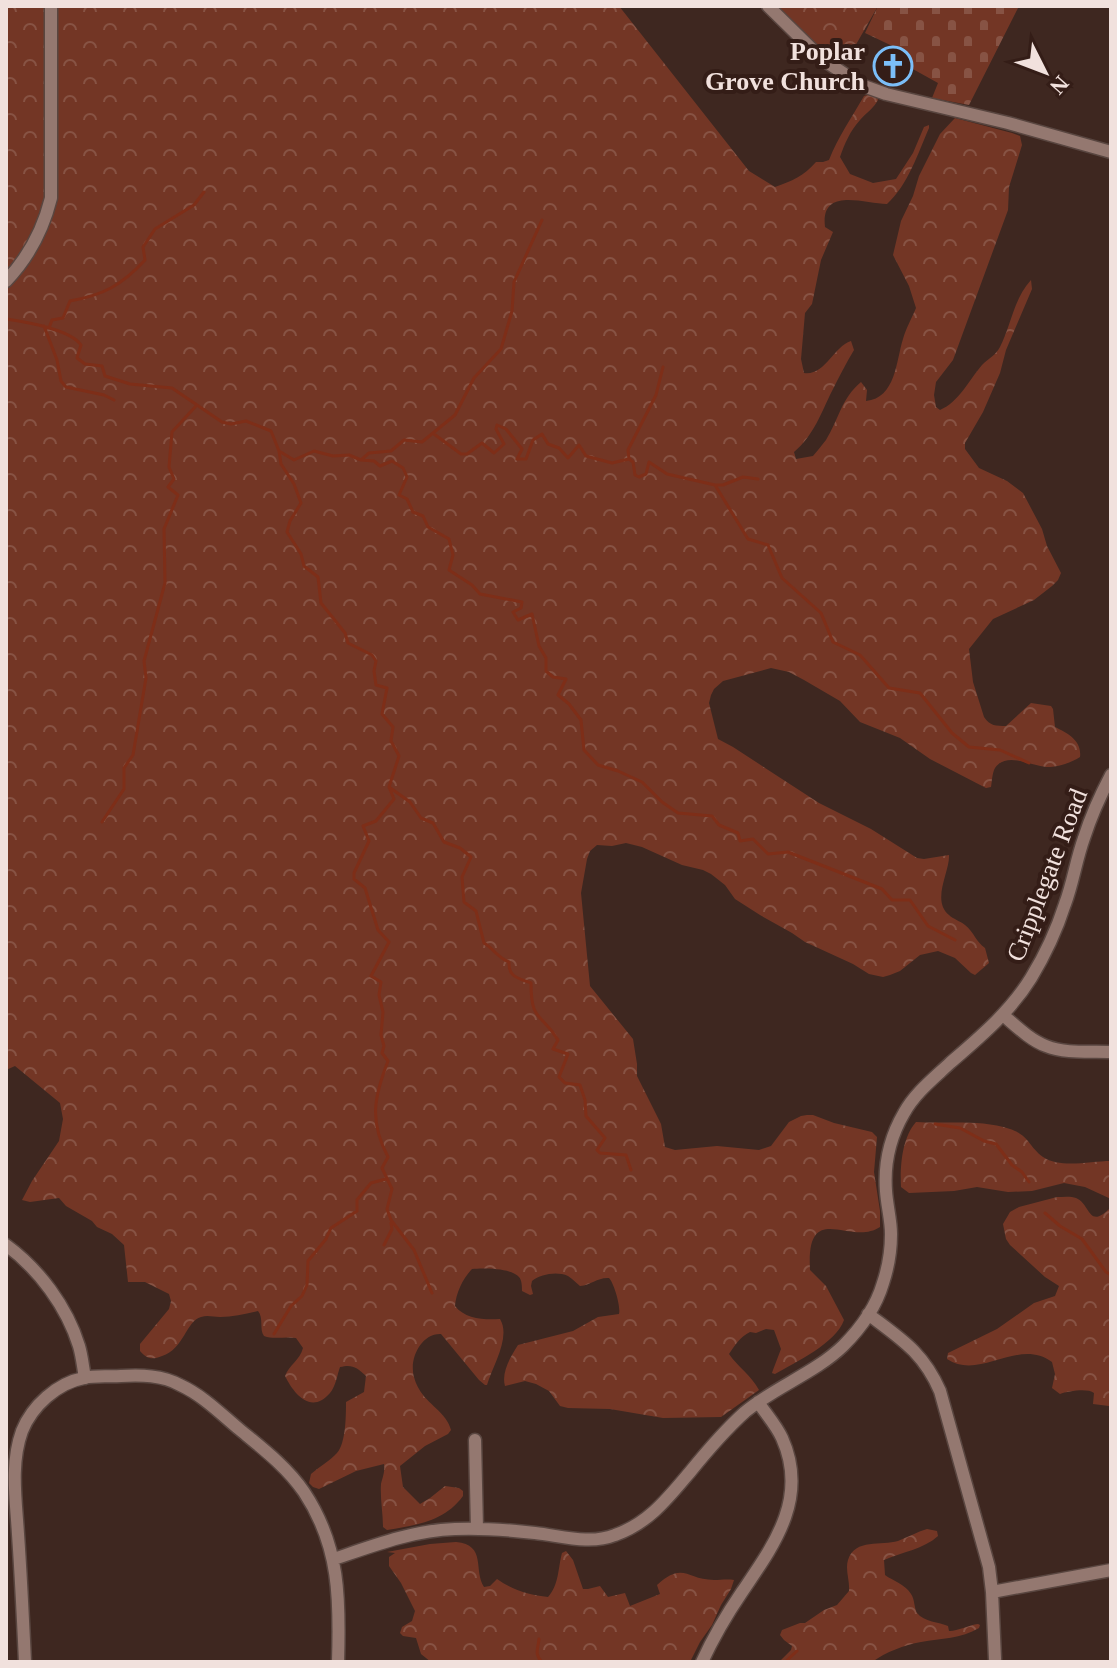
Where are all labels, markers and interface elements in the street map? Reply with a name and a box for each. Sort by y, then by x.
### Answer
north arrow [1005,32,1085,112]
place label: Poplar Grove Church [705,37,866,96]
church icon: Poplar Grove Church [872,45,914,87]
text: N [1045,71,1074,99]
street label: Cripplegate Road [1001,785,1093,965]

